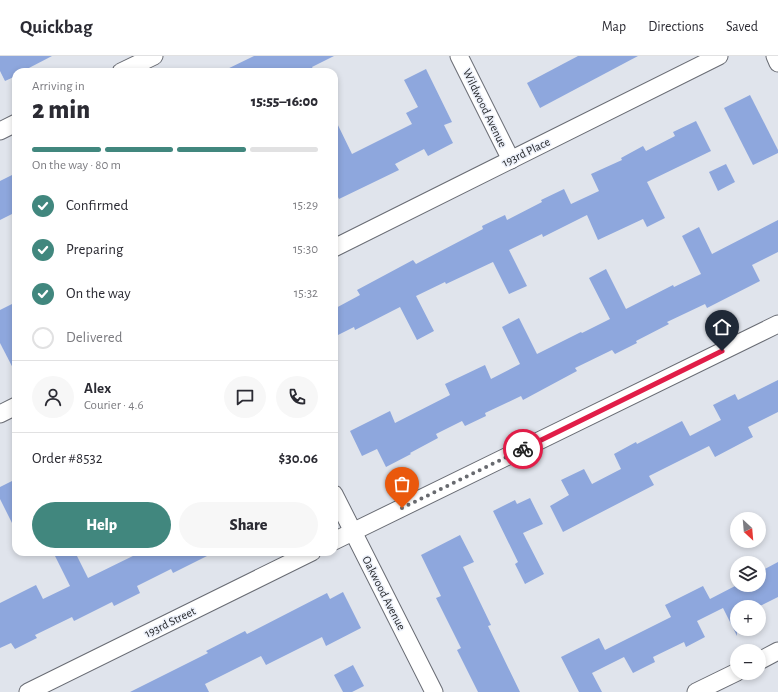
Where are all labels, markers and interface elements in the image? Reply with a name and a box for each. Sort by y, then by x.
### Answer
text: Quickbag [20,18,92,37]
text: Map [602,20,626,34]
text: Directions [648,20,704,34]
text: Saved [726,20,758,34]
street label: Wildwood Avenue [461,67,509,149]
text: Arriving in [32,80,85,93]
text: 15:55–16:00 [251,94,318,109]
text: 2 min [32,97,90,123]
street label: 193rd Place [500,135,552,169]
text: On the way · 80 m [32,159,121,172]
icon: check [32,195,54,217]
text: Confirmed [66,198,128,213]
text: 15:29 [293,199,318,212]
icon: check [32,239,54,261]
text: Preparing [66,242,123,257]
text: 15:30 [293,243,318,256]
icon: check [32,283,54,305]
text: On the way [66,286,131,301]
text: 15:32 [294,287,318,300]
pin [705,310,739,351]
icon: home [711,316,733,338]
text: Delivered [66,330,123,345]
button: person [32,376,74,418]
button: chat [224,376,266,418]
button: phone [276,376,318,418]
text: Alex [84,381,111,396]
text: Courier · 4.6 [84,399,144,412]
courier [503,429,543,469]
icon: bike [512,438,534,460]
text: Order #8532 [32,451,103,466]
text: $30.06 [278,451,318,466]
pin [385,467,419,508]
icon: bag [391,473,413,495]
button: Help [32,502,171,548]
button: Share [179,502,318,548]
north arrow [730,512,766,548]
map controls [730,512,766,680]
street label: Oakwood Avenue [360,554,408,632]
button: layers [730,556,766,592]
button: + [730,600,766,636]
street label: 193rd Street [143,604,198,639]
button: − [730,644,766,680]

